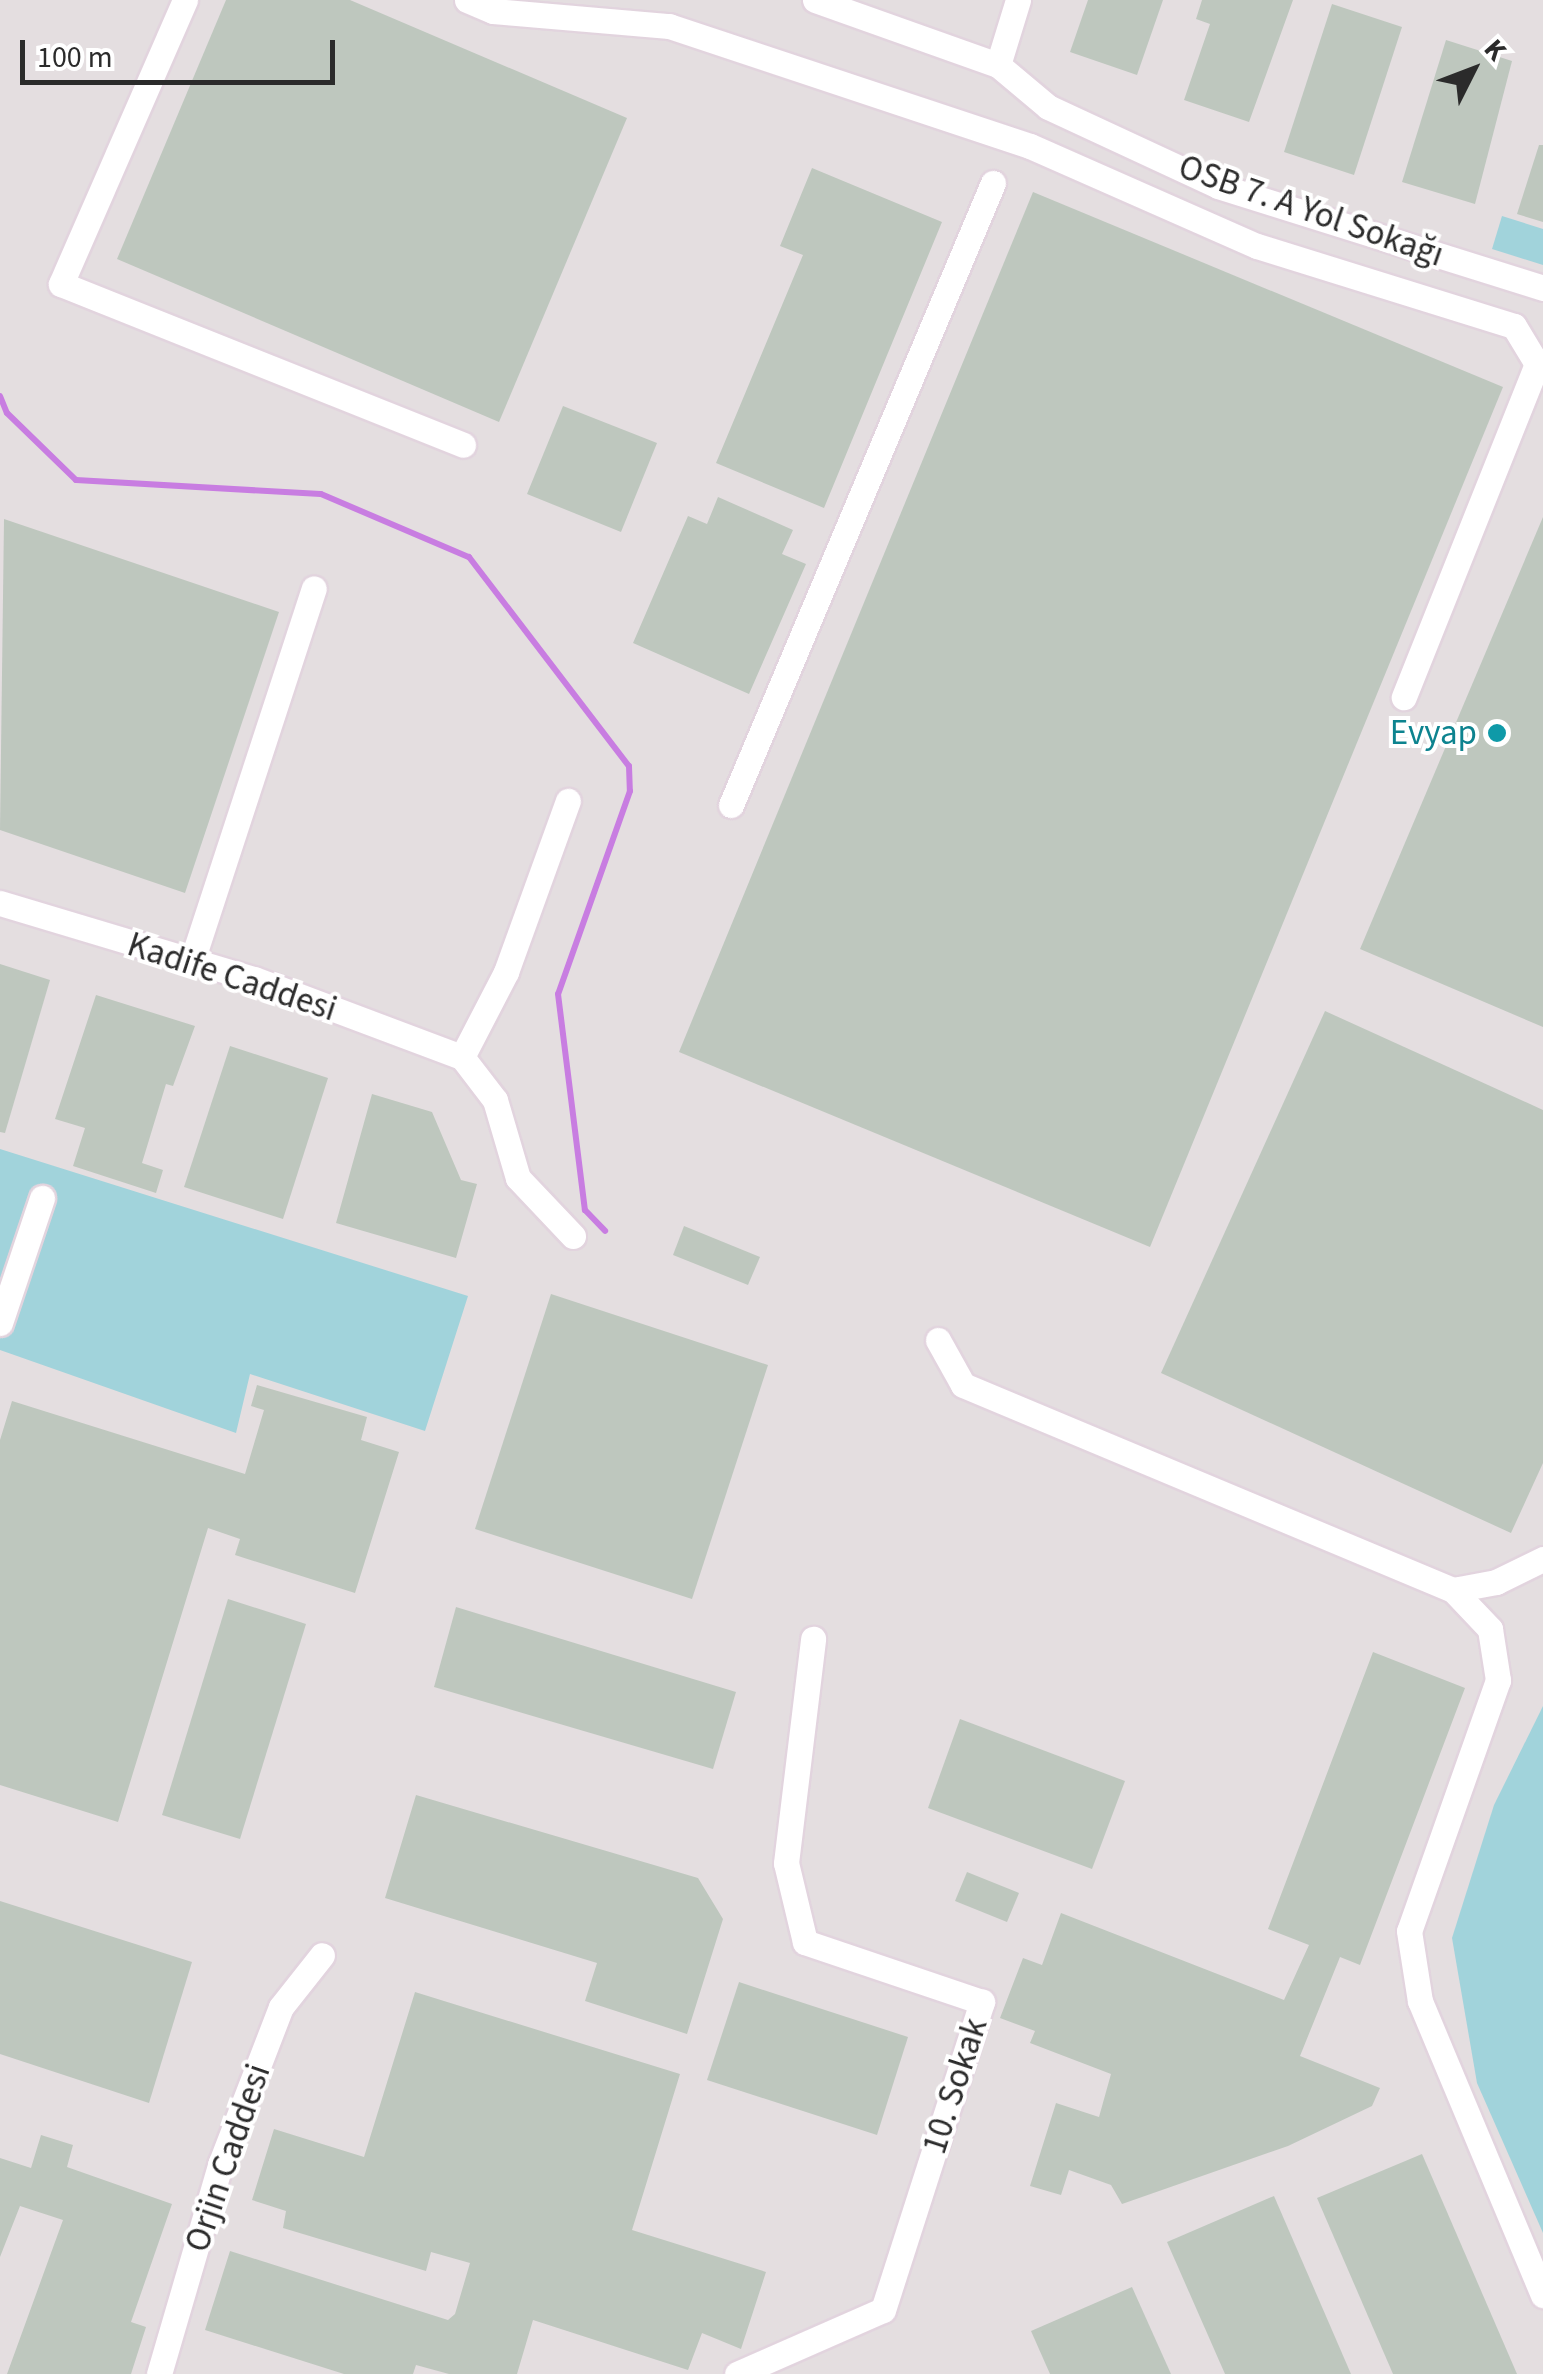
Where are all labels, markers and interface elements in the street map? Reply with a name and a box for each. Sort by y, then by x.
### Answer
scale bar [25,20,340,82]
north arrow [1423,20,1523,120]
text: K [1475,30,1516,70]
text: 100 m [37,36,113,79]
street label: OSB 7. A Yol Sokağı [1173,146,1449,276]
place label: Evyap [1390,712,1477,754]
marker: Evyap [1486,722,1508,744]
street label: Kadife Caddesi [122,923,342,1031]
street label: 10. Sokak [913,2013,997,2159]
street label: Orjin Caddesi [176,2059,280,2257]

